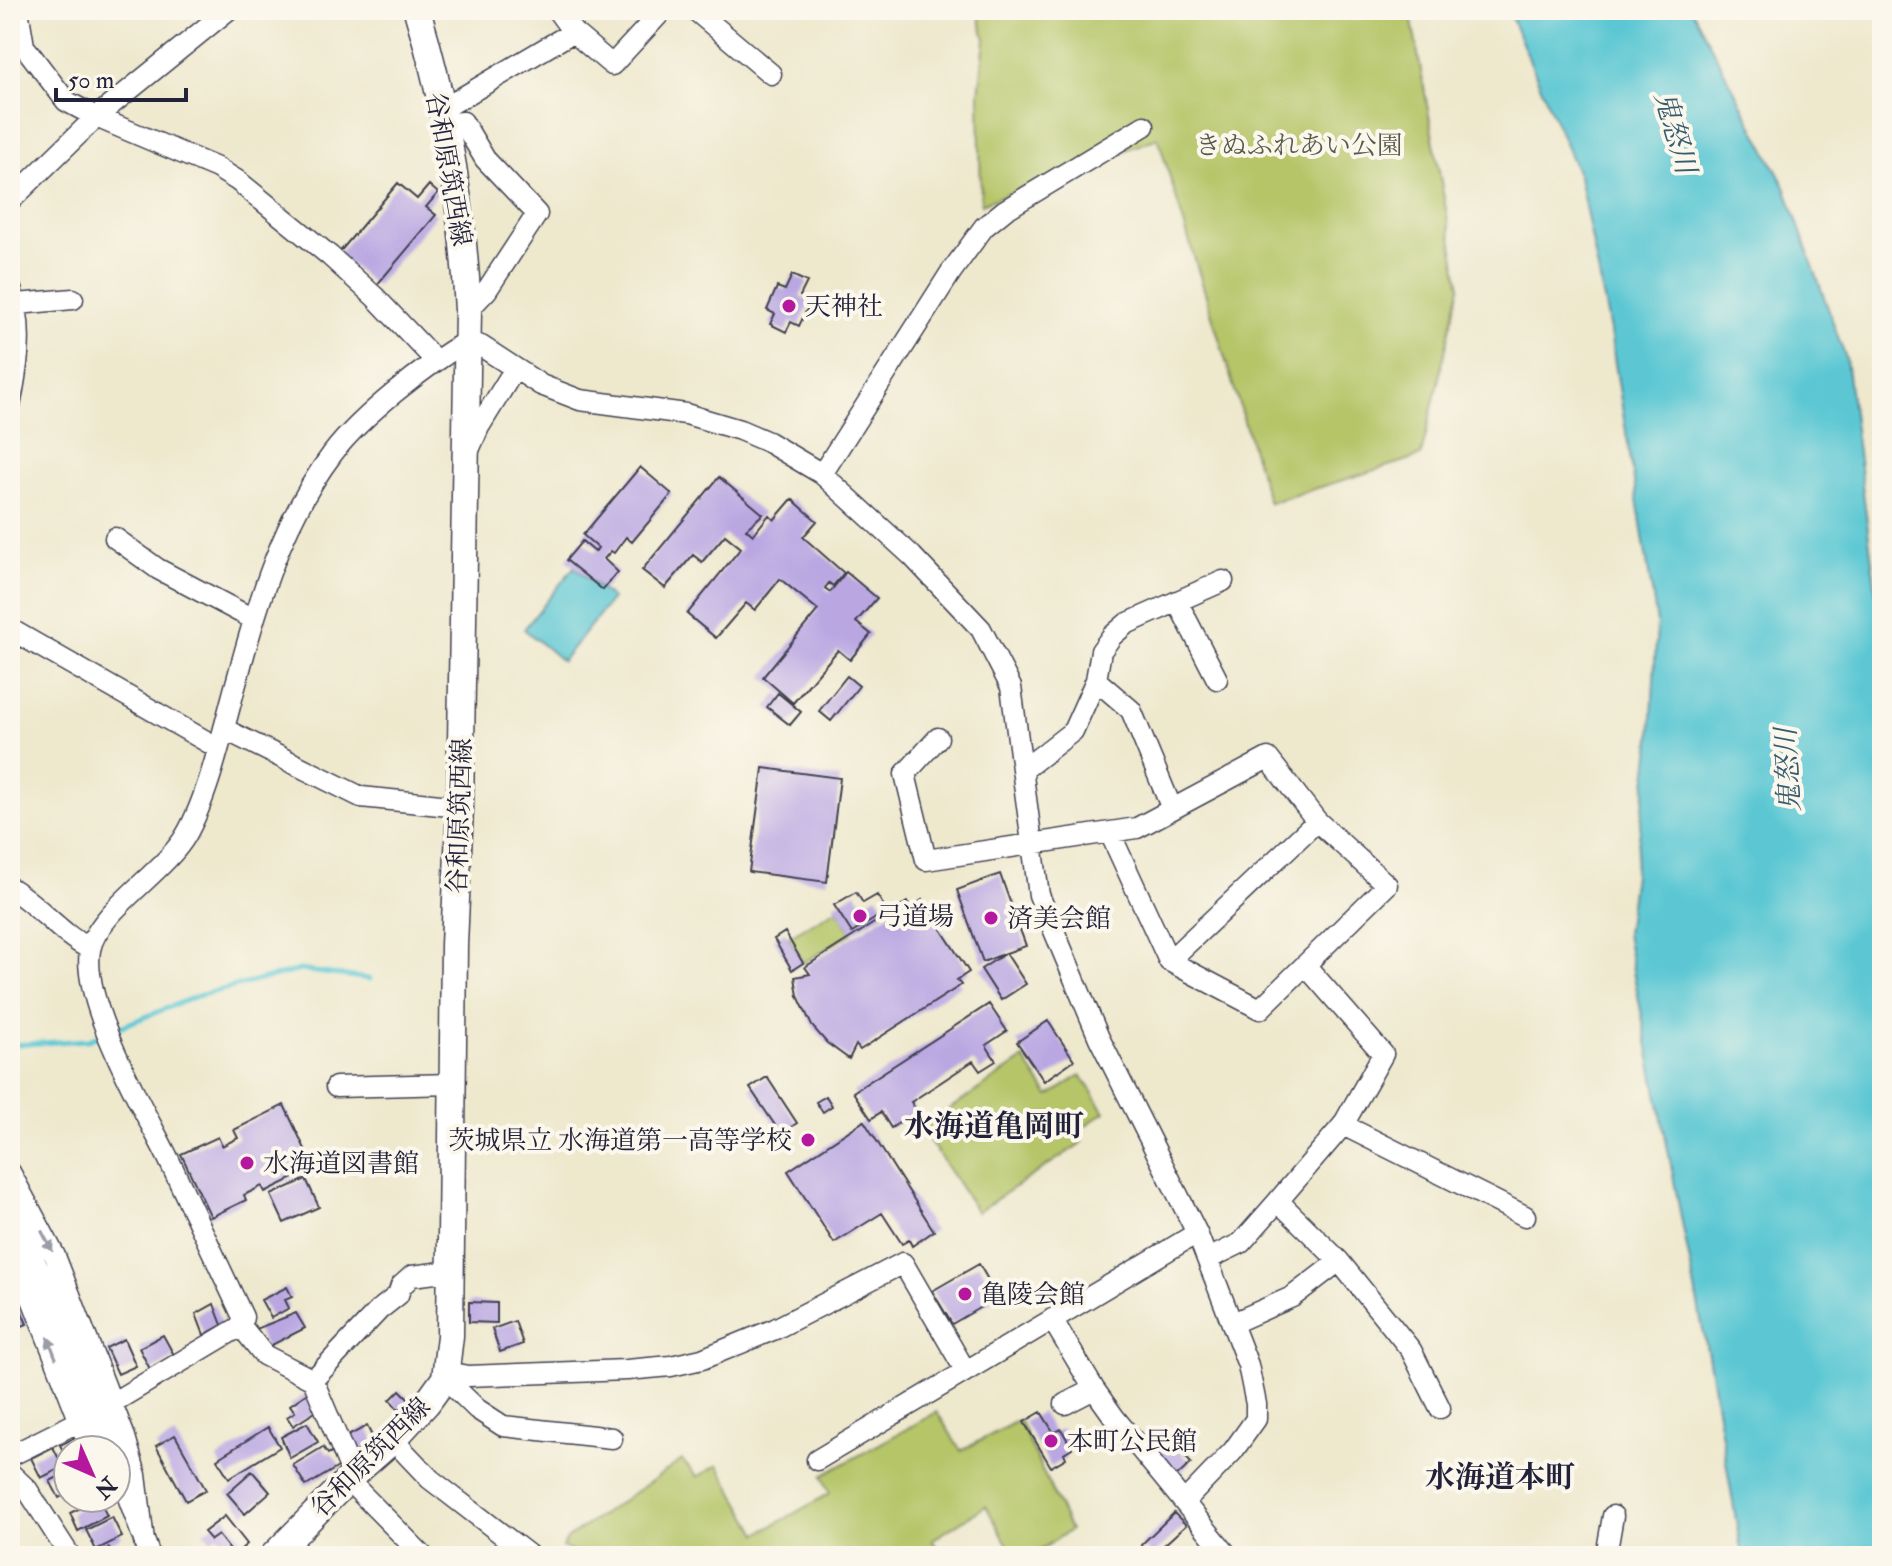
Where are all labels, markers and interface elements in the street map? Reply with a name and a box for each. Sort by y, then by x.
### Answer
scale bar [56,52,186,102]
text: 50 m [68,65,115,96]
water label: 鬼怒川 [1646,87,1704,180]
street label: 谷和原筑西線 [419,90,477,249]
park label: きぬふれあい公園 [1195,130,1403,162]
place label: 天神社 [805,291,883,323]
marker: 天神社 [780,297,798,315]
water label: 鬼怒川 [1769,724,1808,813]
street label: 谷和原筑西線 [441,738,479,895]
place label: 弓道場 [876,901,954,933]
place label: 済美会館 [1007,903,1111,935]
marker: 弓道場 [851,907,869,925]
marker: 済美会館 [982,909,1000,927]
district label: 水海道亀岡町 [904,1108,1084,1145]
place label: 茨城県立 水海道第一高等学校 [449,1125,792,1157]
marker: 茨城県立 水海道第一高等学校 [799,1131,817,1149]
place label: 水海道図書館 [263,1148,419,1180]
marker: 水海道図書館 [238,1154,256,1172]
one-way arrow [40,1230,53,1253]
place label: 亀陵会館 [981,1279,1085,1311]
marker: 亀陵会館 [956,1285,974,1303]
one-way arrow [45,1336,58,1360]
street label: 谷和原筑西線 [304,1391,437,1524]
place label: 本町公民館 [1067,1426,1197,1458]
marker: 本町公民館 [1042,1432,1060,1450]
north arrow [52,1434,132,1514]
district label: 水海道本町 [1425,1459,1575,1496]
text: N [88,1470,123,1505]

